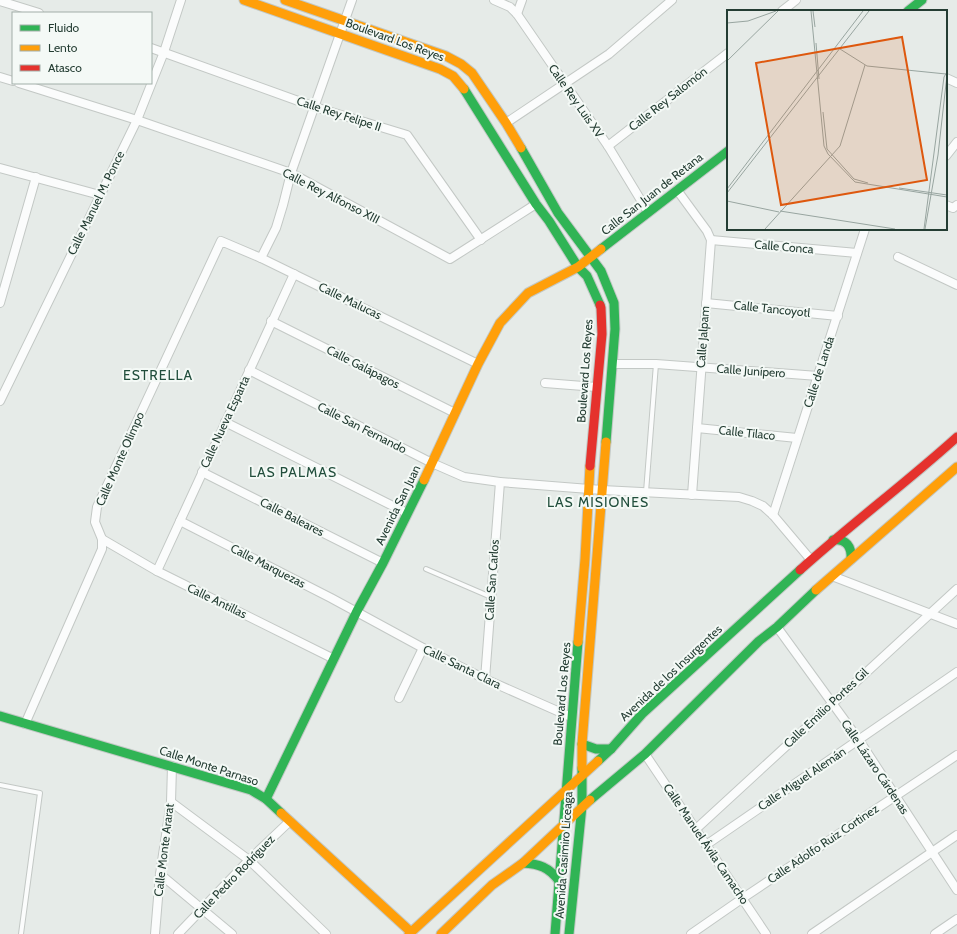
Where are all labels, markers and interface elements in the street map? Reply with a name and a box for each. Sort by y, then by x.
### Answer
inset map [727,10,947,230]
legend [12,12,152,84]
street label: Boulevard Los Reyes [344,15,447,64]
text: Fluido [48,20,80,35]
text: Lento [48,40,78,55]
text: Atasco [48,60,82,75]
street label: Calle Rey Luis XV [546,61,608,141]
street label: Calle Rey Salomón [625,63,710,134]
street label: Calle Rey Felipe II [295,93,383,134]
street label: Calle Manuel M. Ponce [64,148,127,257]
street label: Calle San Juan de Retana [598,149,706,238]
street label: Calle Rey Alfonso XIII [280,165,382,227]
street label: Calle Conca [754,236,814,257]
street label: Calle Malucas [316,279,384,322]
street label: Calle Tancoyotl [733,297,811,320]
street label: Calle Jalpam [693,305,712,368]
street label: Boulevard Los Reyes [573,319,596,423]
street label: Calle de Landa [800,334,837,409]
street label: Calle Galápagos [324,342,402,391]
street label: Calle Junípero [716,361,786,380]
district label: ESTRELLA [123,366,193,384]
street label: Calle Nueva Esparta [197,373,253,470]
street label: Calle San Fernando [315,399,410,457]
street label: Calle Monte Olimpo [92,409,147,508]
street label: Calle Tilaco [718,422,777,443]
street label: Avenida San Juan [372,462,424,547]
district label: LAS PALMAS [249,463,337,481]
district label: LAS MISIONES [547,493,649,511]
street label: Calle Baleares [258,494,327,539]
street label: Calle San Carlos [481,539,502,621]
street label: Calle Marquezas [228,540,308,591]
street label: Calle Antillas [185,580,250,621]
street label: Avenida de los Insurgentes [616,621,725,724]
street label: Calle Santa Clara [421,641,504,692]
street label: Boulevard Los Reyes [550,642,573,746]
street label: Calle Emilio Portes Gil [780,664,871,751]
street label: Calle Lázaro Cárdenas [838,717,913,817]
street label: Calle Monte Parnaso [158,742,261,789]
street label: Calle Miguel Alemán [755,743,849,814]
street label: Calle Manuel Ávila Camacho [660,780,753,907]
street label: Avenida Casimiro Liceaga [552,791,575,919]
street label: Calle Adolfo Ruiz Cortinez [764,801,882,886]
street label: Calle Monte Ararat [150,803,177,897]
street label: Calle Pedro Rodríguez [190,831,278,922]

